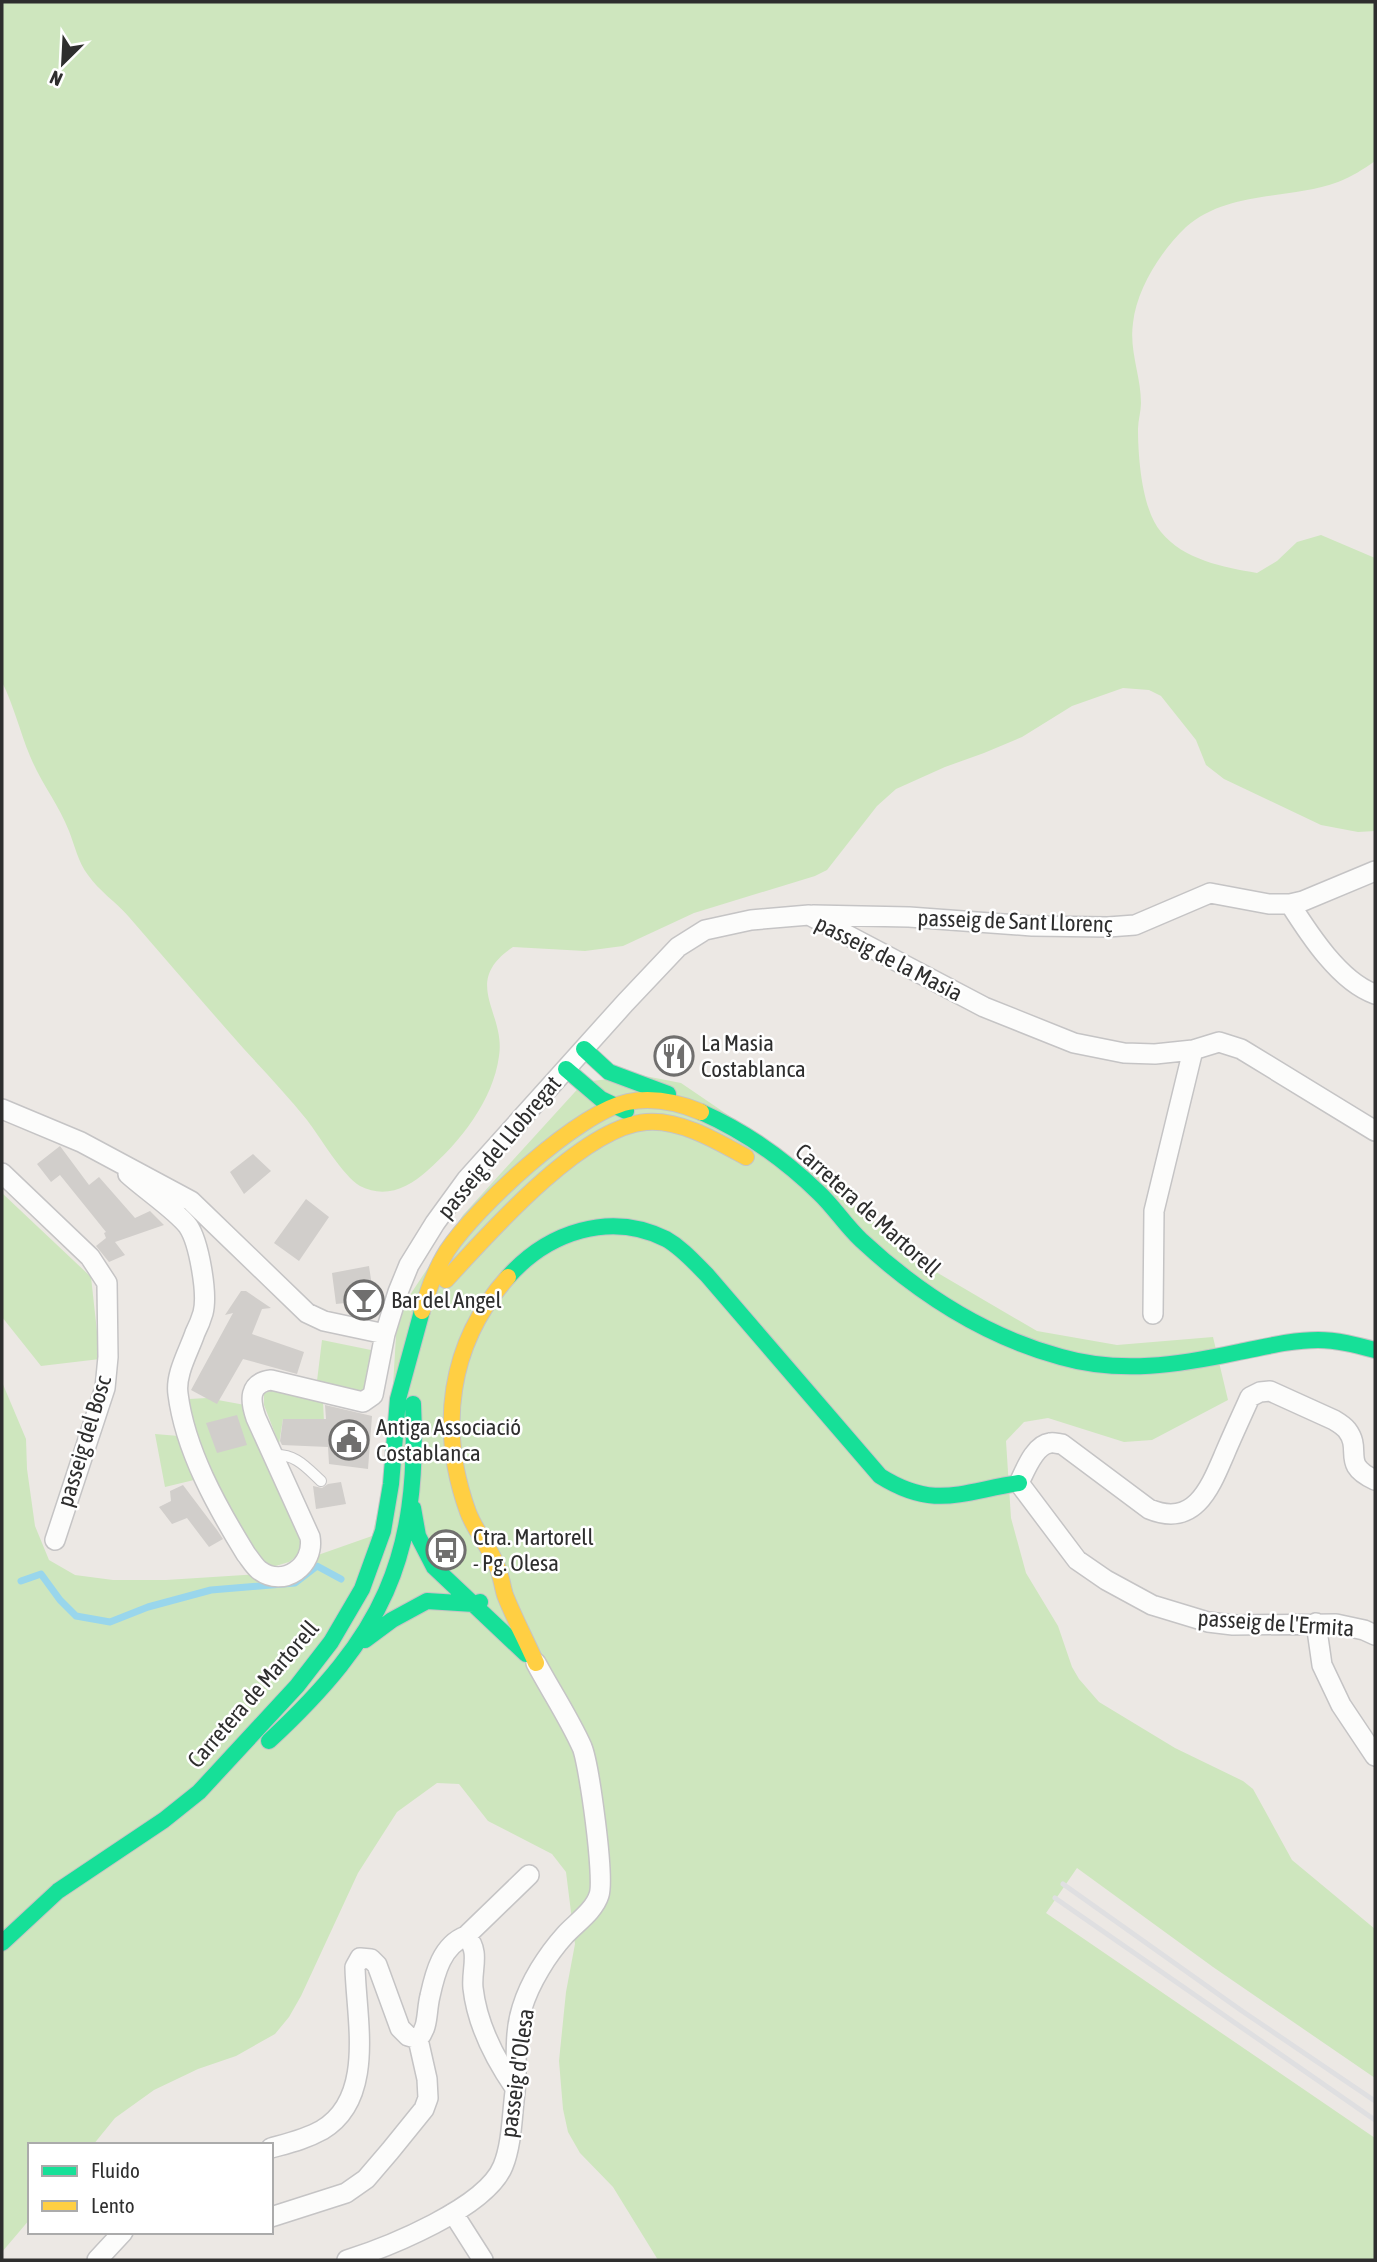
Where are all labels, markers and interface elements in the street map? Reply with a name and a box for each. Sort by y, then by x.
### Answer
north arrow [28,28,98,98]
text: N [46,66,66,91]
street label: passeig de Sant Llorenç [917,905,1113,937]
street label: passeig de la Masia [811,910,967,1006]
place label: La Masia Costablanca [701,1030,806,1082]
restaurant icon: La Masia Costablanca [653,1035,695,1077]
street label: passeig del Llobregat [432,1071,566,1223]
street label: Carretera de Martorell [790,1138,946,1282]
bar icon: Bar del Angel [343,1279,385,1321]
place label: Bar del Angel [391,1287,502,1313]
street label: passeig del Bosc [52,1372,116,1510]
place label: Antiga Associació Costablanca [376,1414,521,1466]
public building icon: Antiga Associació Costablanca [328,1419,370,1461]
place label: Ctra. Martorell - Pg. Olesa [473,1524,594,1576]
bus stop icon: Ctra. Martorell - Pg. Olesa [425,1529,467,1571]
street label: passeig de l'Ermita [1197,1605,1355,1641]
street label: Carretera de Martorell [182,1615,324,1773]
street label: passeig d'Olesa [495,2007,539,2139]
legend [28,2143,273,2234]
text: Fluido [91,2158,140,2182]
text: Lento [91,2193,135,2217]

